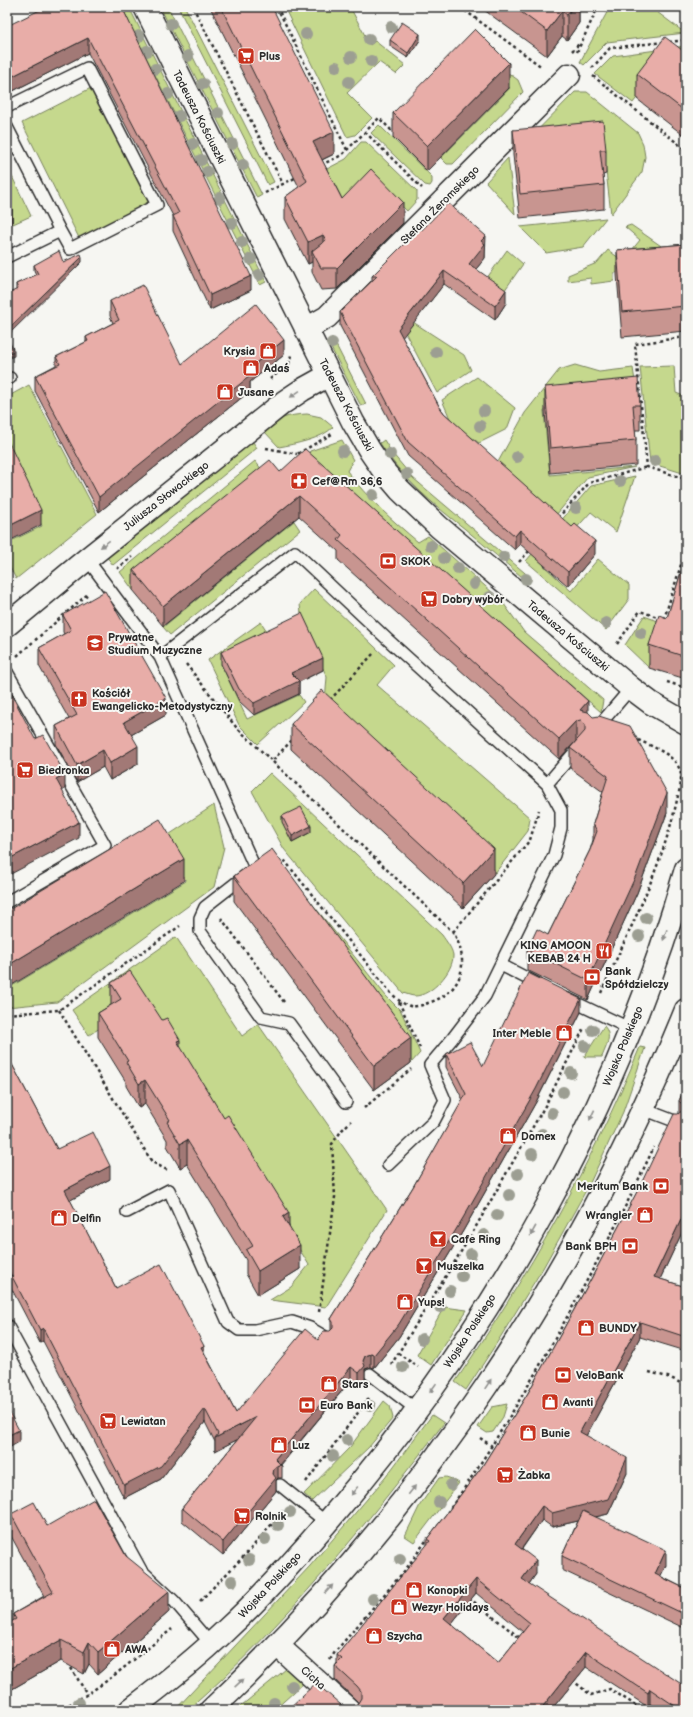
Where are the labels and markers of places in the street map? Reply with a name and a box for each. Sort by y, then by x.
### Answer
supermarket icon: Plus [236,46,256,66]
place label: Plus [259,50,281,63]
shop icon: Krysia [258,341,278,361]
place label: Krysia [223,345,255,358]
shop icon: Adaś [241,358,261,378]
place label: Adaś [263,362,289,375]
shop icon: Jusane [215,382,235,402]
place label: Jusane [238,386,274,399]
pharmacy icon: Cef@Rm 36,6 [289,471,309,491]
place label: Cef@Rm 36,6 [312,475,383,488]
bank icon: SKOK [378,551,398,571]
place label: SKOK [401,555,431,568]
supermarket icon: Dobry wybór [419,589,439,609]
place label: Dobry wybór [442,593,505,606]
place label: Prywatne Studium Muzyczne [108,631,202,657]
school or university icon: Prywatne Studium Muzyczne [85,633,105,653]
place label: Kościół Ewangelicko-Metodystyczny [92,687,233,713]
church icon: Kościół Ewangelicko-Metodystyczny [69,689,89,709]
supermarket icon: Biedronka [15,760,35,780]
place label: Biedronka [38,764,90,777]
place label: KING AMOON KEBAB 24 H [520,939,591,965]
restaurant icon: KING AMOON KEBAB 24 H [594,941,614,961]
place label: Bank Spółdzielczy [605,965,668,991]
bank icon: Bank Spółdzielczy [582,967,602,987]
shop icon: Inter Meble [554,1023,574,1043]
place label: Inter Meble [493,1027,551,1040]
shop icon: Domex [498,1126,518,1146]
place label: Domex [521,1130,556,1143]
bank icon: Meritum Bank [651,1176,671,1196]
place label: Meritum Bank [577,1180,648,1193]
shop icon: Wrangler [635,1205,655,1225]
shop icon: Delfin [49,1208,69,1228]
place label: Wrangler [586,1209,633,1222]
place label: Delfin [72,1212,101,1225]
bar icon: Cafe Ring [428,1229,448,1249]
place label: Cafe Ring [451,1233,501,1246]
bank icon: Bank BPH [620,1236,640,1256]
place label: Bank BPH [565,1240,617,1253]
bar icon: Muszelka [414,1256,434,1276]
place label: Muszelka [437,1260,484,1273]
shop icon: Yups! [395,1292,415,1312]
place label: Yups! [418,1296,445,1309]
shop icon: BUNDY [576,1318,596,1338]
place label: BUNDY [599,1322,637,1335]
bank icon: VeloBank [553,1365,573,1385]
place label: VeloBank [576,1369,623,1382]
shop icon: Stars [319,1374,339,1394]
place label: Stars [342,1378,369,1391]
shop icon: Avanti [540,1392,560,1412]
bank icon: Euro Bank [297,1395,317,1415]
place label: Avanti [562,1396,594,1409]
place label: Euro Bank [320,1399,373,1412]
supermarket icon: Lewiatan [98,1411,118,1431]
place label: Lewiatan [121,1415,166,1428]
shop icon: Bunie [518,1423,538,1443]
place label: Bunie [541,1427,570,1440]
shop icon: Luz [269,1435,289,1455]
place label: Luz [292,1439,310,1452]
supermarket icon: Żabka [495,1465,515,1485]
place label: Żabka [518,1468,550,1482]
supermarket icon: Rolnik [232,1506,252,1526]
place label: Rolnik [255,1510,286,1523]
shop icon: Konopki [404,1580,424,1600]
place label: Konopki [427,1584,468,1597]
shop icon: Wezyr Holidays [389,1597,409,1617]
place label: Wezyr Holidays [412,1601,489,1614]
shop icon: Szycha [364,1626,384,1646]
place label: Szycha [387,1630,422,1643]
shop icon: AWA [102,1639,122,1659]
place label: AWA [124,1643,148,1656]

